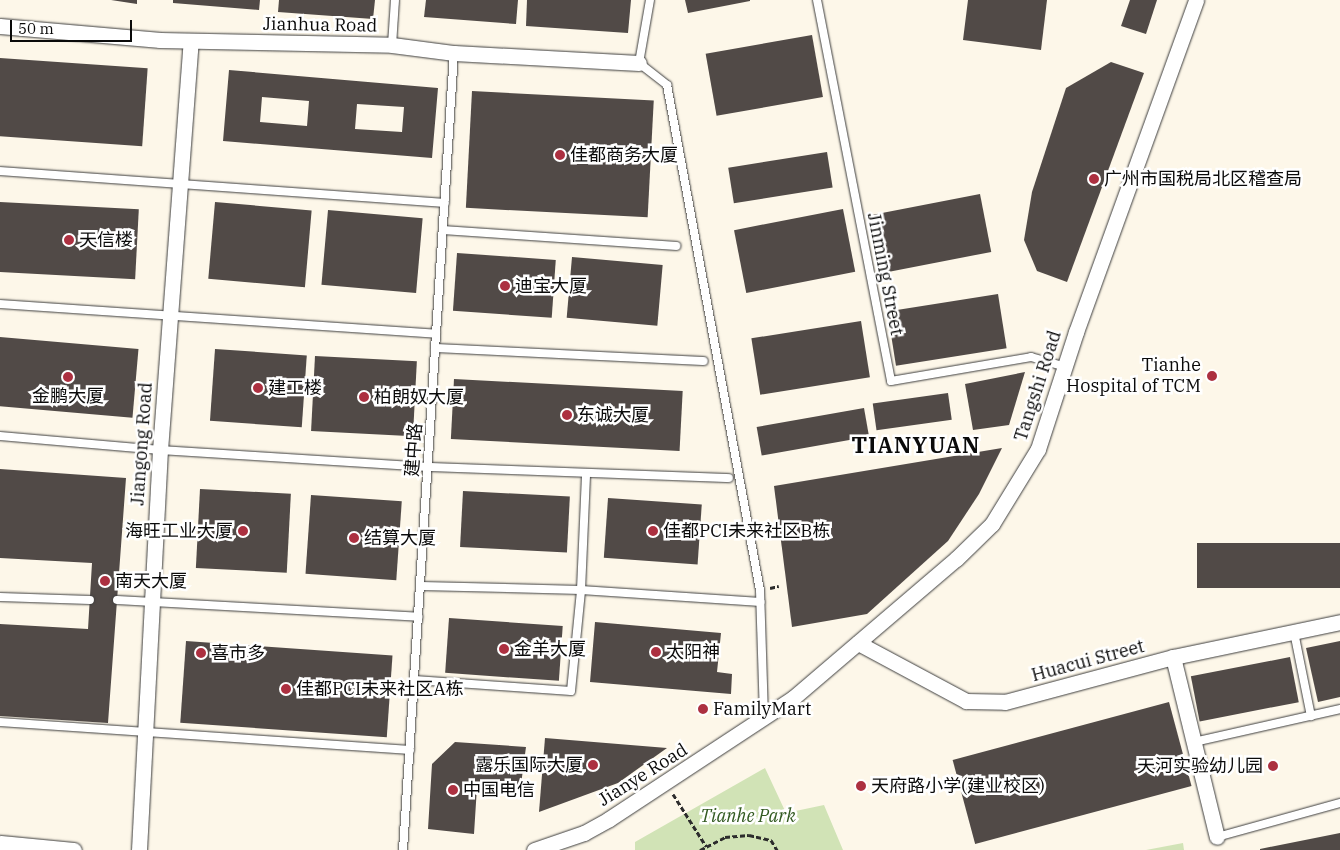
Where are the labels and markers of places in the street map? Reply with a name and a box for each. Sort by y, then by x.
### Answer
place label: 佳都商务大厦 [570,144,678,166]
marker: 佳都商务大厦 [554,149,566,161]
place label: 广州市国税局北区稽查局 [1104,168,1302,190]
marker: 广州市国税局北区稽查局 [1088,173,1100,185]
place label: 天信楼 [79,229,133,251]
marker: 天信楼 [63,234,75,246]
place label: 迪宝大厦 [515,275,587,297]
marker: 迪宝大厦 [499,280,511,292]
place label: Tianhe Hospital of TCM [1066,355,1201,398]
marker: Tianhe Hospital of TCM [1205,369,1219,383]
marker: 金鹏大厦 [62,371,74,383]
place label: 建工楼 [268,377,322,399]
marker: 建工楼 [252,382,264,394]
place label: 金鹏大厦 [32,385,104,407]
place label: 柏朗奴大厦 [374,386,464,408]
marker: 柏朗奴大厦 [358,391,370,403]
place label: 东诚大厦 [577,404,649,426]
marker: 东诚大厦 [561,409,573,421]
place label: 海旺工业大厦 [125,520,233,542]
place label: 佳都PCI未来社区B栋 [663,520,830,542]
marker: 海旺工业大厦 [237,525,249,537]
marker: 佳都PCI未来社区B栋 [647,525,659,537]
place label: 结算大厦 [364,527,436,549]
marker: 结算大厦 [348,532,360,544]
place label: 南天大厦 [115,570,187,592]
marker: 南天大厦 [99,575,111,587]
place label: 金羊大厦 [514,638,586,660]
place label: 太阳神 [666,641,720,663]
place label: 喜市多 [211,642,265,664]
marker: 金羊大厦 [498,643,510,655]
marker: 太阳神 [650,646,662,658]
marker: 喜市多 [195,647,207,659]
place label: 佳都PCI未来社区A栋 [296,678,464,700]
marker: 佳都PCI未来社区A栋 [280,683,292,695]
place label: FamilyMart [713,698,811,720]
marker: FamilyMart [697,703,709,715]
place label: 露乐国际大厦 [475,754,583,776]
place label: 天河实验幼儿园 [1137,755,1263,777]
marker: 露乐国际大厦 [587,759,599,771]
marker: 天河实验幼儿园 [1267,760,1279,772]
place label: 天府路小学(建业校区) [871,775,1045,797]
place label: 中国电信 [463,779,535,801]
marker: 天府路小学(建业校区) [855,780,867,792]
marker: 中国电信 [447,784,459,796]

